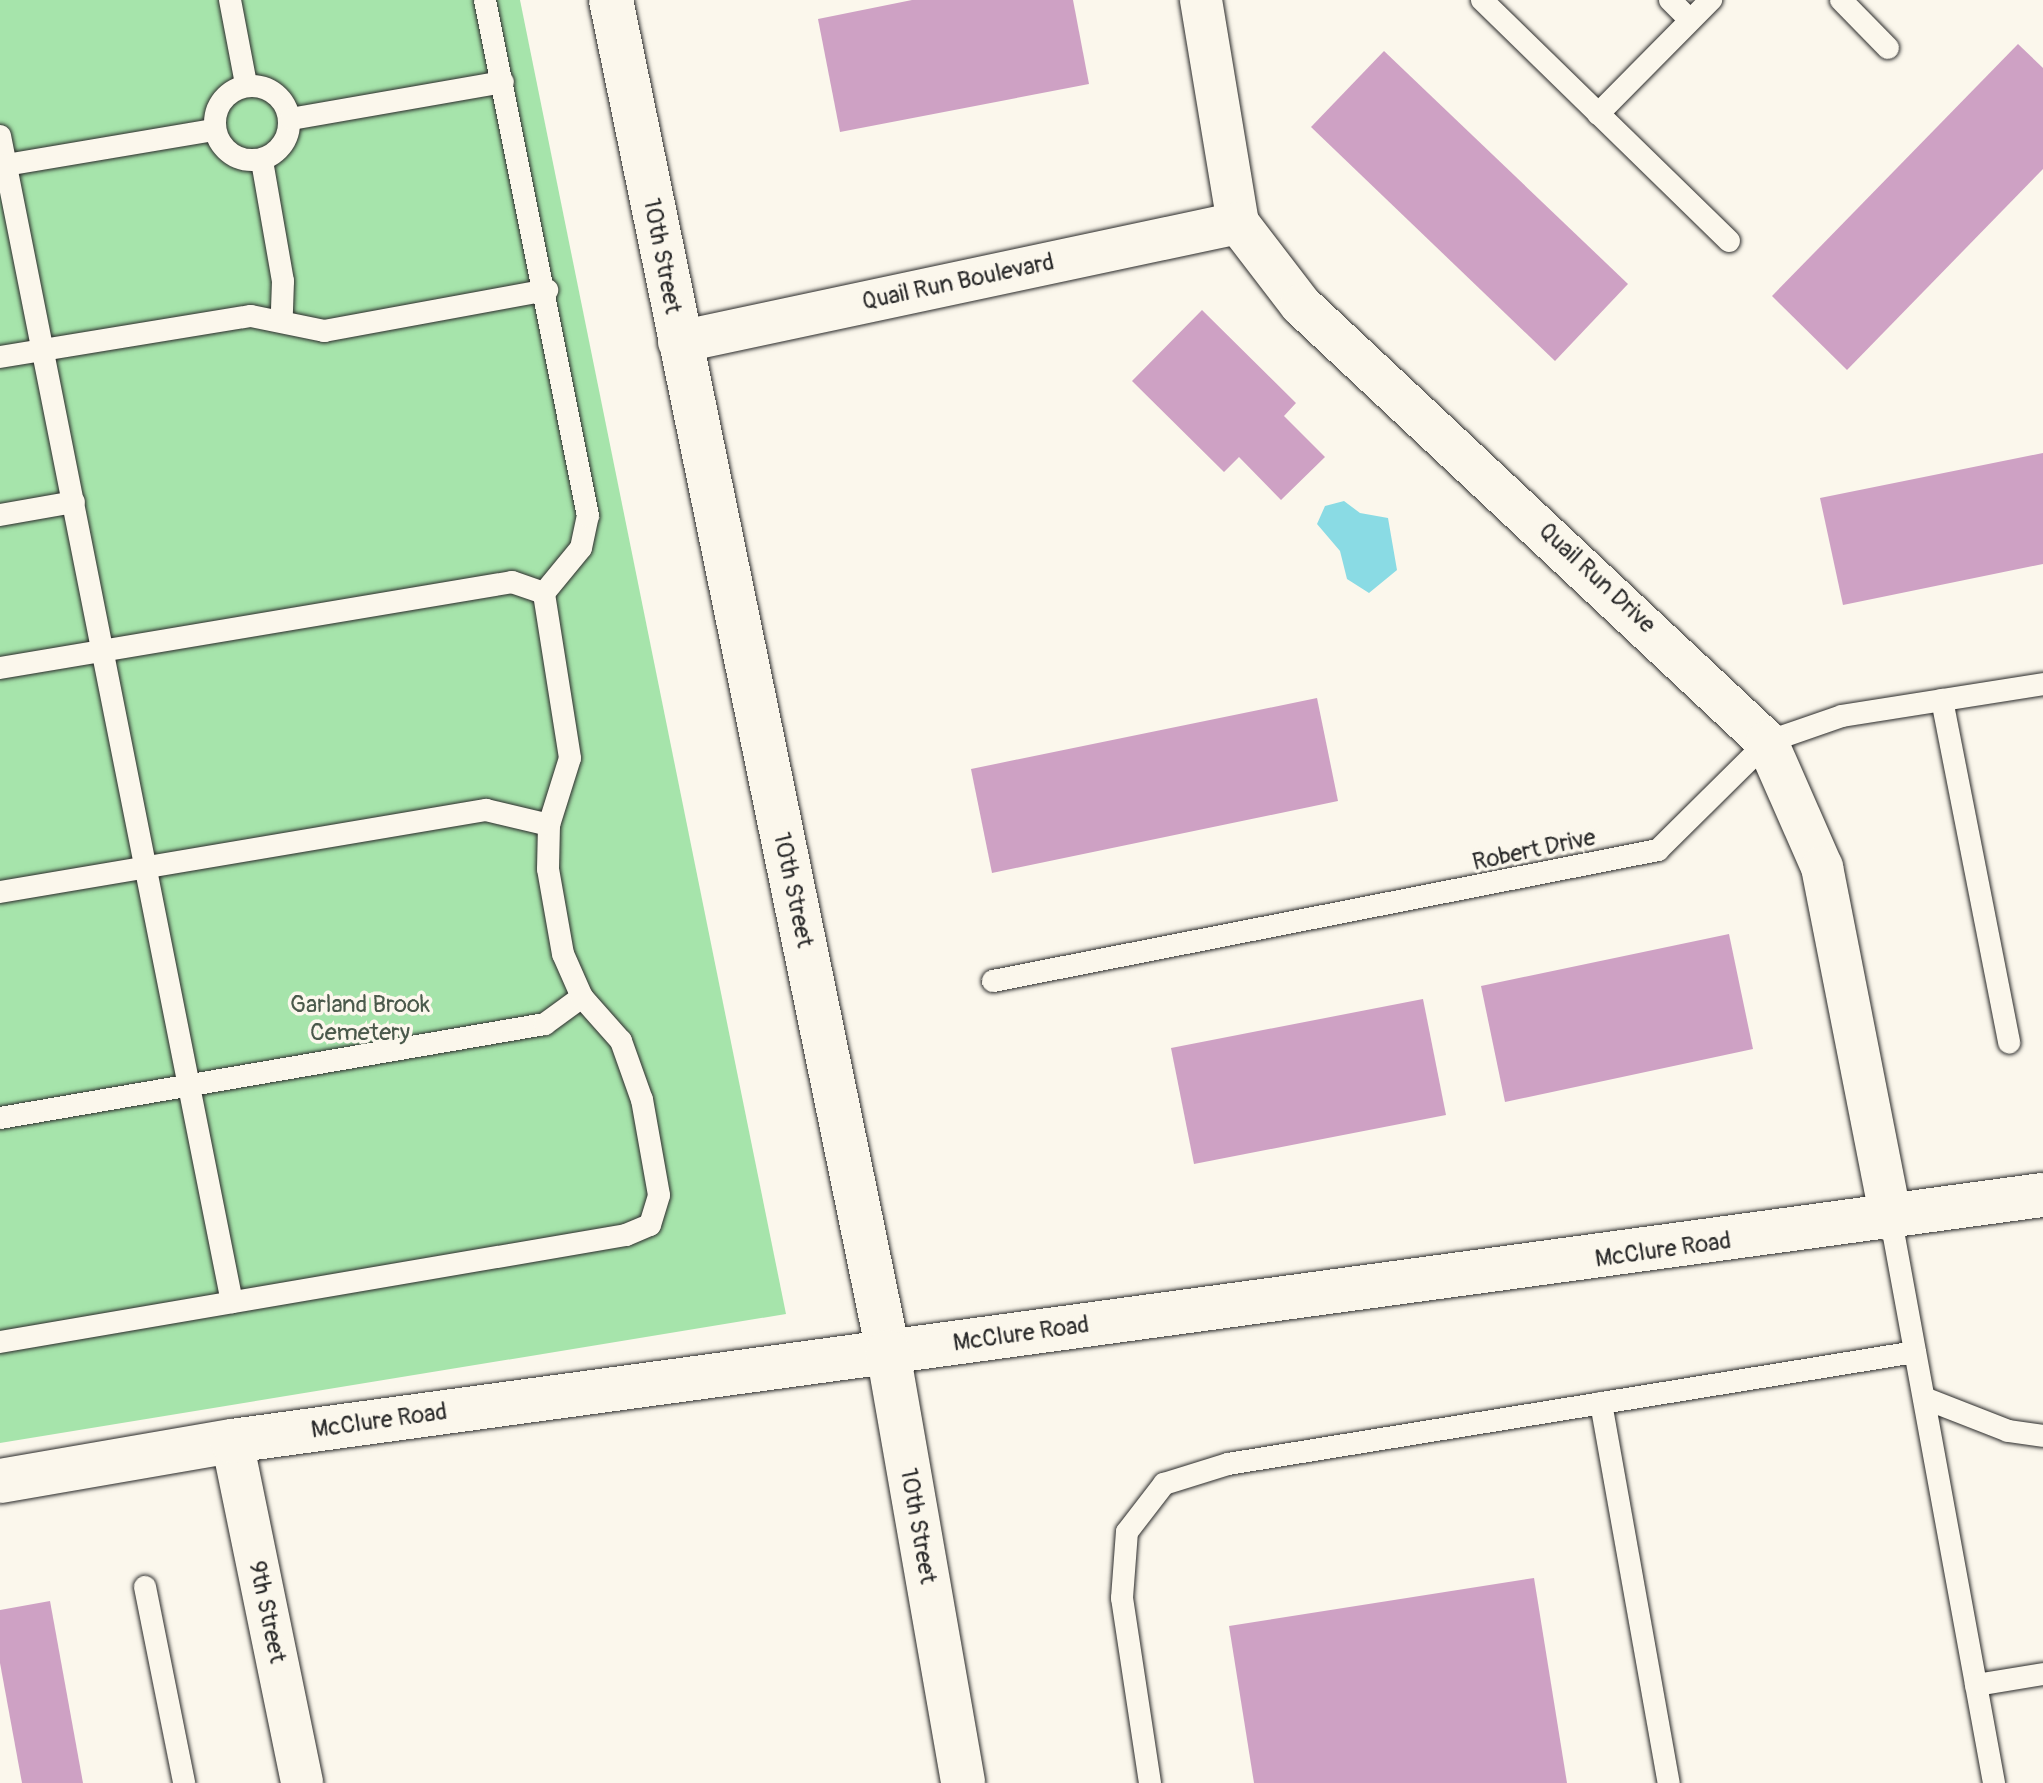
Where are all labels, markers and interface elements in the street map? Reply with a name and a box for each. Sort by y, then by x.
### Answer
street label: 10th Street [637,196,687,316]
street label: Quail Run Boulevard [859,248,1057,316]
street label: Quail Run Drive [1533,517,1661,639]
street label: Robert Drive [1470,823,1598,877]
street label: 10th Street [767,830,819,950]
park label: Garland Brook Cemetery [290,991,430,1047]
street label: McClure Road [1593,1226,1733,1274]
street label: McClure Road [951,1310,1091,1358]
street label: McClure Road [309,1397,449,1445]
street label: 10th Street [894,1466,942,1586]
street label: 9th Street [242,1558,292,1666]

